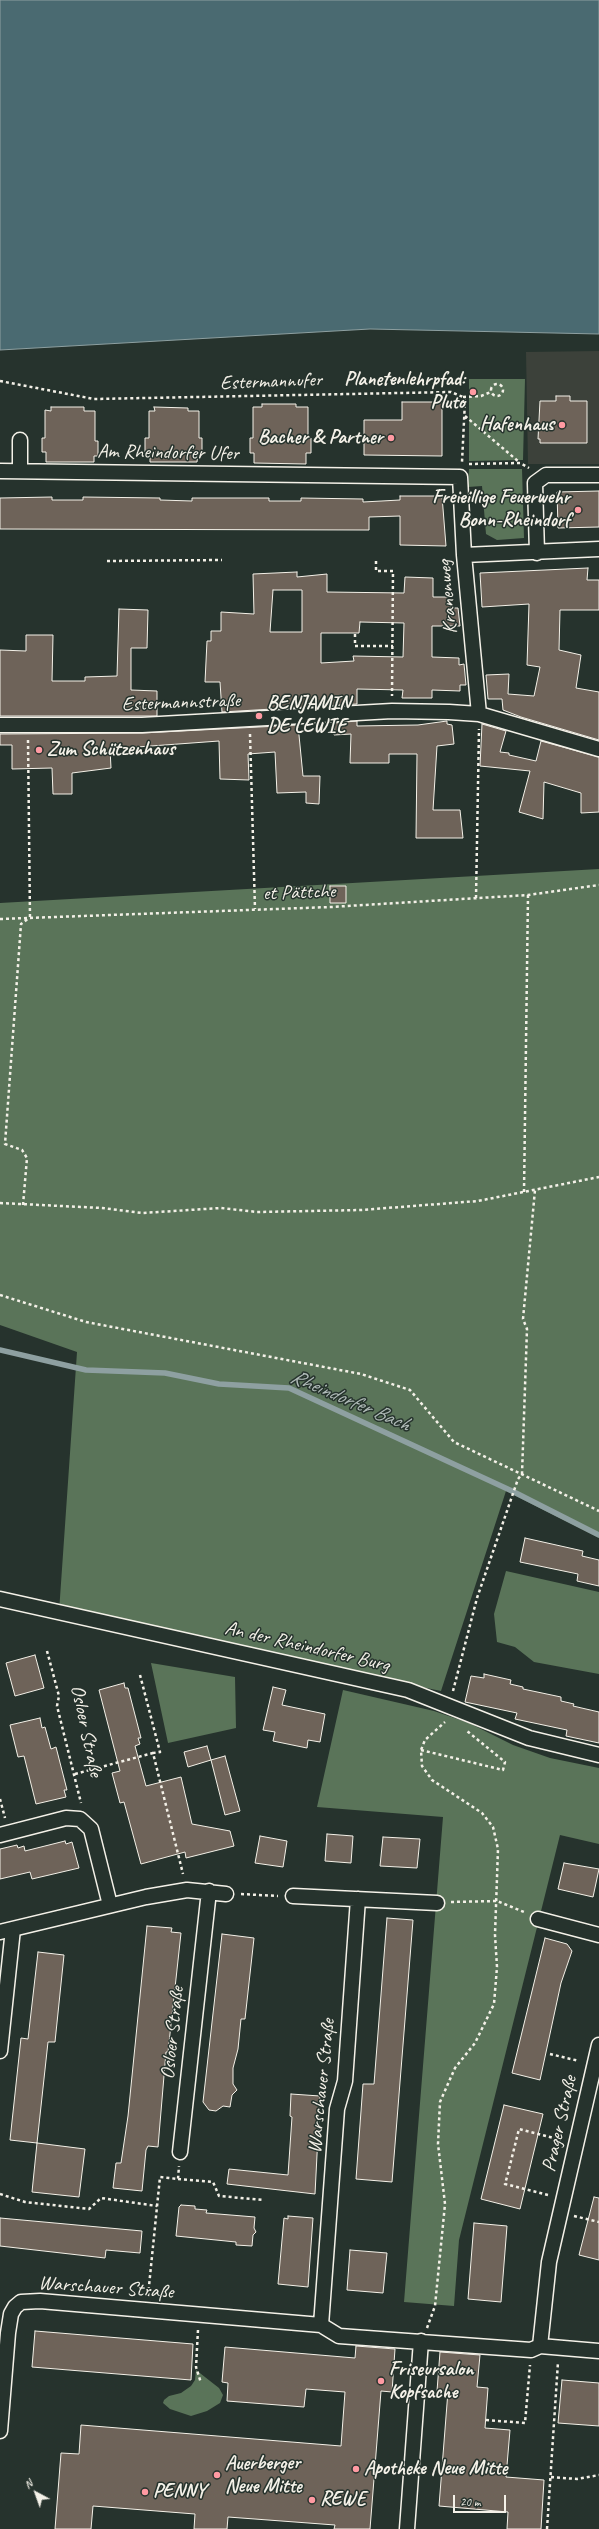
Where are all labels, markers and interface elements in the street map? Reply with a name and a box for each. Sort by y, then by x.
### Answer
street label: Estermannufer [220,368,322,396]
place label: Planetenlehrpfad: Pluto [344,368,465,415]
marker: Planetenlehrpfad: Pluto [468,387,478,397]
place label: Hafenhaus [480,413,554,437]
marker: Hafenhaus [557,420,567,430]
place label: Bacher & Partner [258,426,383,450]
marker: Bacher & Partner [386,433,396,443]
street label: Am Rheindorfer Ufer [97,440,239,466]
place label: Freieillige Feuerwehr Bonn-Rheindorf [432,486,570,533]
marker: Freieillige Feuerwehr Bonn-Rheindorf [573,505,583,515]
street label: Kranenweg [433,559,463,635]
street label: Estermannstraße [121,689,241,717]
place label: BENJAMIN DE LEWIE [267,692,350,739]
marker: BENJAMIN DE LEWIE [254,711,264,721]
place label: Zum Schützenhaus [47,738,175,762]
marker: Zum Schützenhaus [34,745,44,755]
street label: et Pättche [262,880,336,906]
water label: Rheindorfer Bach [287,1365,413,1437]
street label: An der Rheindorfer Burg [222,1616,392,1678]
street label: Osloer Straße [65,1683,107,1779]
street label: Osloer Straße [156,1985,190,2081]
street label: Warschauer Straße [303,2018,341,2154]
street label: Prager Straße [537,2074,583,2174]
street label: Warschauer Straße [38,2271,174,2305]
place label: Friseursalon Kopfsache [389,2358,474,2405]
marker: Friseursalon Kopfsache [376,2376,386,2386]
place label: Auerberger Neue Mitte [225,2452,302,2499]
place label: Apotheke Neue Mitte [364,2457,507,2481]
marker: Apotheke Neue Mitte [351,2464,361,2474]
marker: Auerberger Neue Mitte [212,2470,222,2480]
north arrow [16,2473,56,2513]
text: N [21,2476,35,2491]
place label: PENNY [153,2480,206,2504]
marker: PENNY [140,2487,150,2497]
scale bar [455,2487,508,2513]
place label: REWE [320,2488,366,2512]
text: 20 m [460,2494,480,2510]
marker: REWE [307,2495,317,2505]

